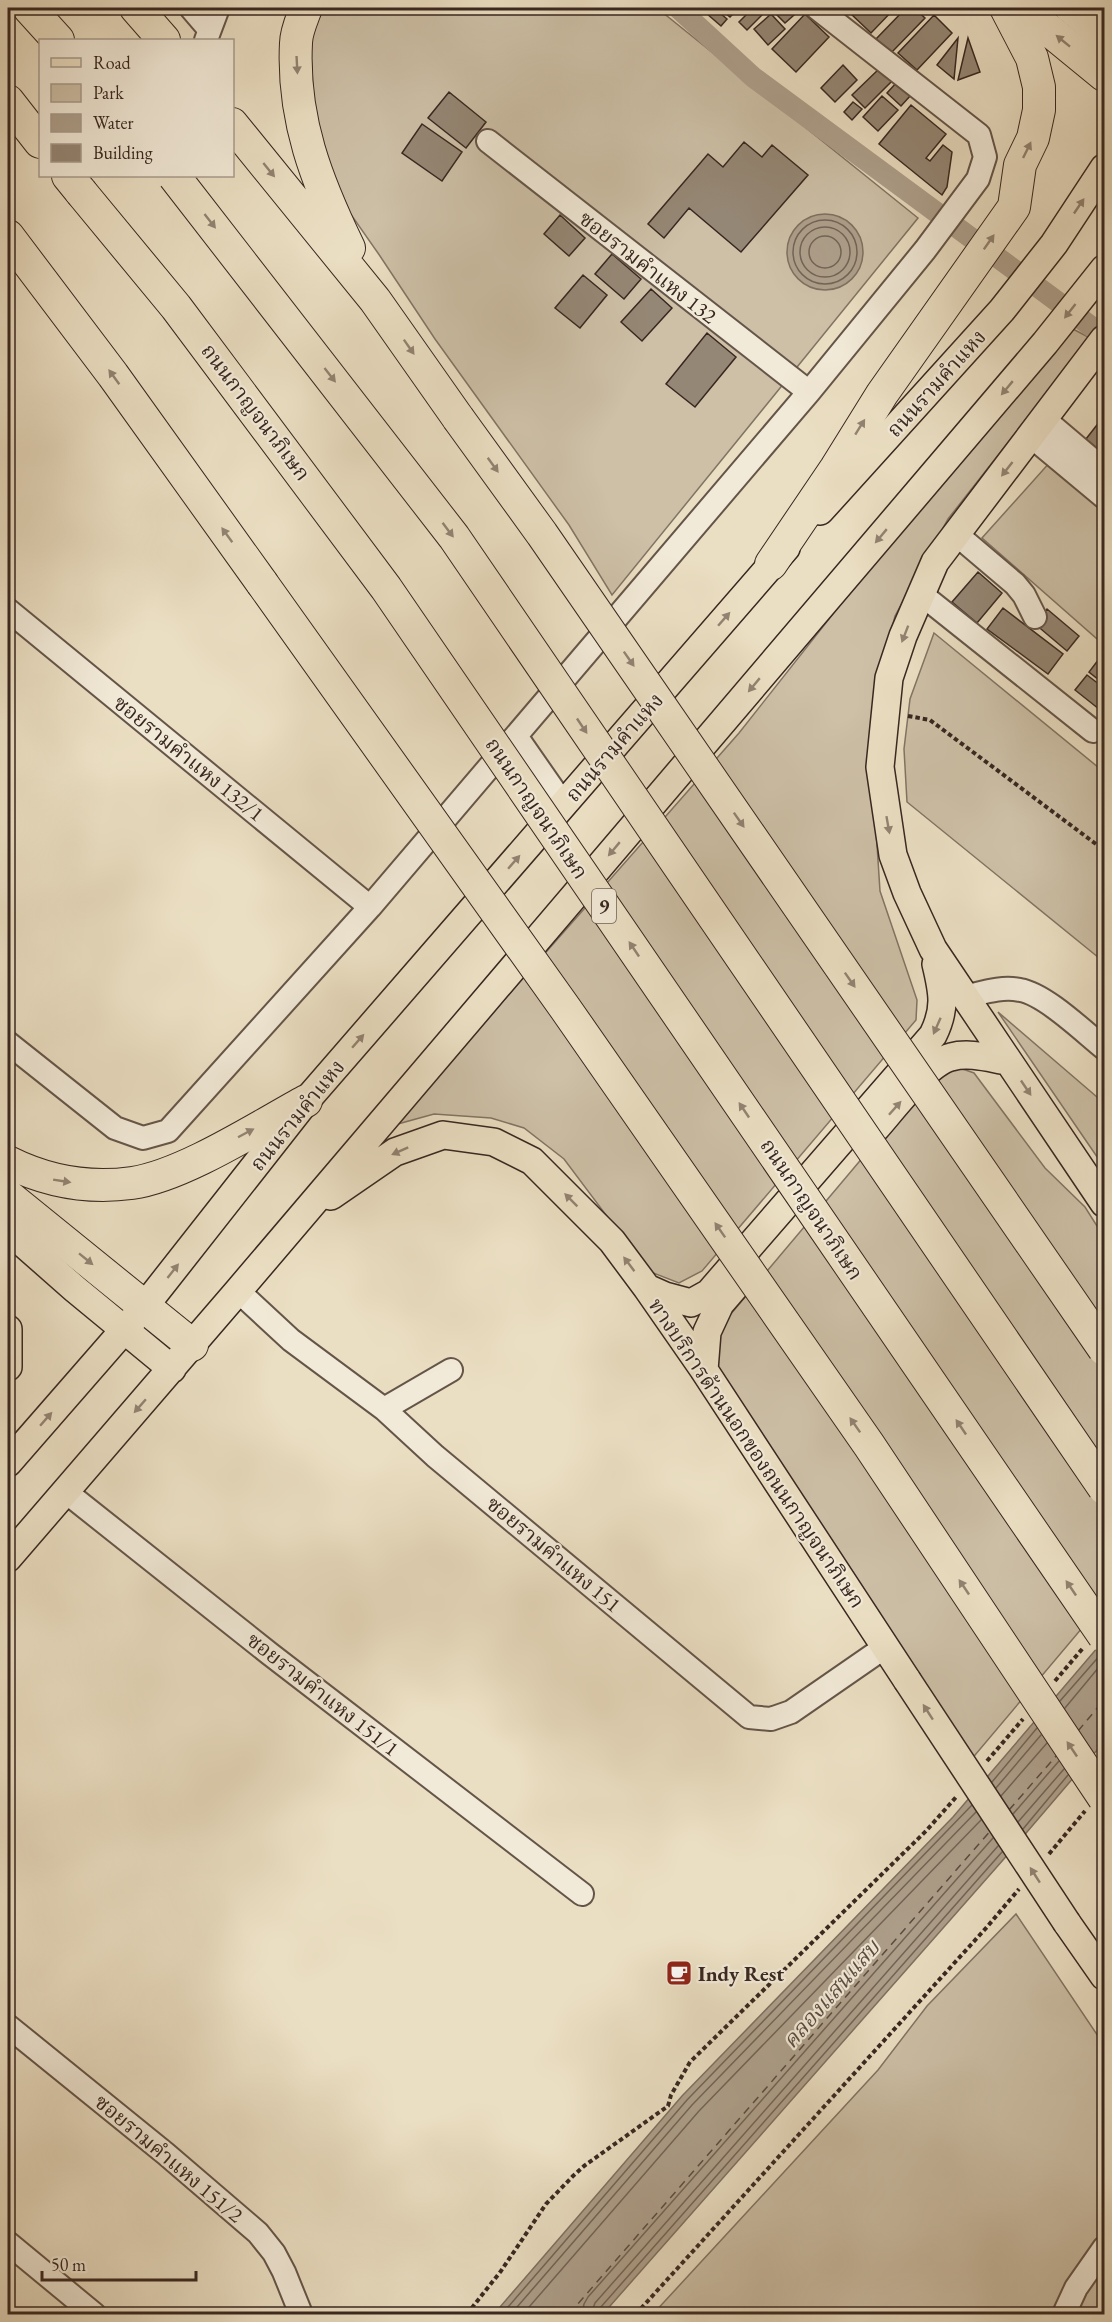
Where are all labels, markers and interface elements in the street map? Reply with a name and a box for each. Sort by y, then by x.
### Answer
one-way arrow [1056,35,1071,48]
legend [39,39,234,177]
text: Road [93,51,132,74]
one-way arrow [292,55,301,74]
text: Park [93,81,124,104]
text: Water [93,111,134,134]
text: Building [93,141,153,164]
one-way arrow [1023,142,1032,159]
one-way arrow [263,162,276,178]
one-way arrow [1073,199,1085,215]
street label: ซอยรามคำแหง 132 [574,205,722,329]
one-way arrow [204,214,216,229]
one-way arrow [983,235,995,251]
one-way arrow [1065,304,1077,319]
street label: ถนนรามคำแหง [880,323,992,443]
street label: ถนนกาญจนาภิเษก [195,338,317,486]
one-way arrow [403,339,415,355]
one-way arrow [323,368,335,383]
one-way arrow [108,369,120,385]
one-way arrow [1001,380,1014,395]
one-way arrow [855,419,866,436]
one-way arrow [486,458,498,473]
one-way arrow [1001,462,1013,477]
one-way arrow [442,522,454,538]
one-way arrow [222,528,234,543]
one-way arrow [875,528,888,543]
one-way arrow [717,611,730,627]
one-way arrow [899,625,909,643]
one-way arrow [623,651,634,668]
one-way arrow [748,677,761,693]
street label: ถนนรามคำแหง [559,687,669,807]
street label: ซอยรามคำแหง 132/1 [108,689,270,827]
one-way arrow [576,717,588,733]
street label: ถนนกาญจนาภิเษก [480,732,594,884]
one-way arrow [733,811,745,827]
one-way arrow [884,816,893,835]
one-way arrow [608,841,621,857]
one-way arrow [507,855,520,870]
road number: 9 [592,889,616,923]
one-way arrow [628,942,640,958]
one-way arrow [844,972,856,988]
one-way arrow [932,1017,941,1034]
one-way arrow [352,1033,365,1049]
street label: ถนนรามคำแหง [244,1054,350,1176]
one-way arrow [1020,1080,1032,1096]
one-way arrow [888,1101,901,1116]
one-way arrow [739,1102,750,1118]
one-way arrow [238,1128,255,1138]
street label: ถนนกาญจนาภิเษก [755,1133,869,1285]
one-way arrow [391,1146,409,1156]
one-way arrow [53,1177,72,1186]
one-way arrow [564,1194,578,1208]
one-way arrow [714,1223,726,1239]
one-way arrow [78,1253,93,1265]
one-way arrow [624,1257,636,1272]
one-way arrow [166,1263,179,1279]
street label: ทางบริการด้านนอกของถนนกาญจนาภิเษก [643,1293,871,1613]
one-way arrow [134,1398,147,1413]
one-way arrow [39,1412,52,1427]
one-way arrow [850,1417,861,1433]
one-way arrow [955,1419,967,1435]
street label: ซอยรามคำแหง 151 [481,1490,627,1618]
one-way arrow [959,1579,970,1595]
one-way arrow [1065,1580,1077,1596]
street label: ซอยรามคำแหง 151/1 [241,1626,405,1762]
one-way arrow [922,1703,933,1720]
one-way arrow [1067,1741,1078,1757]
one-way arrow [1029,1867,1041,1883]
water label: คลองแสนแสบ [776,1933,887,2054]
cafe icon: Indy Rest [664,1958,694,1988]
place label: Indy Rest [698,1960,784,1987]
street label: ซอยรามคำแหง 151/2 [89,2088,249,2228]
scale bar [42,2244,196,2282]
text: 50 m [51,2253,86,2276]

